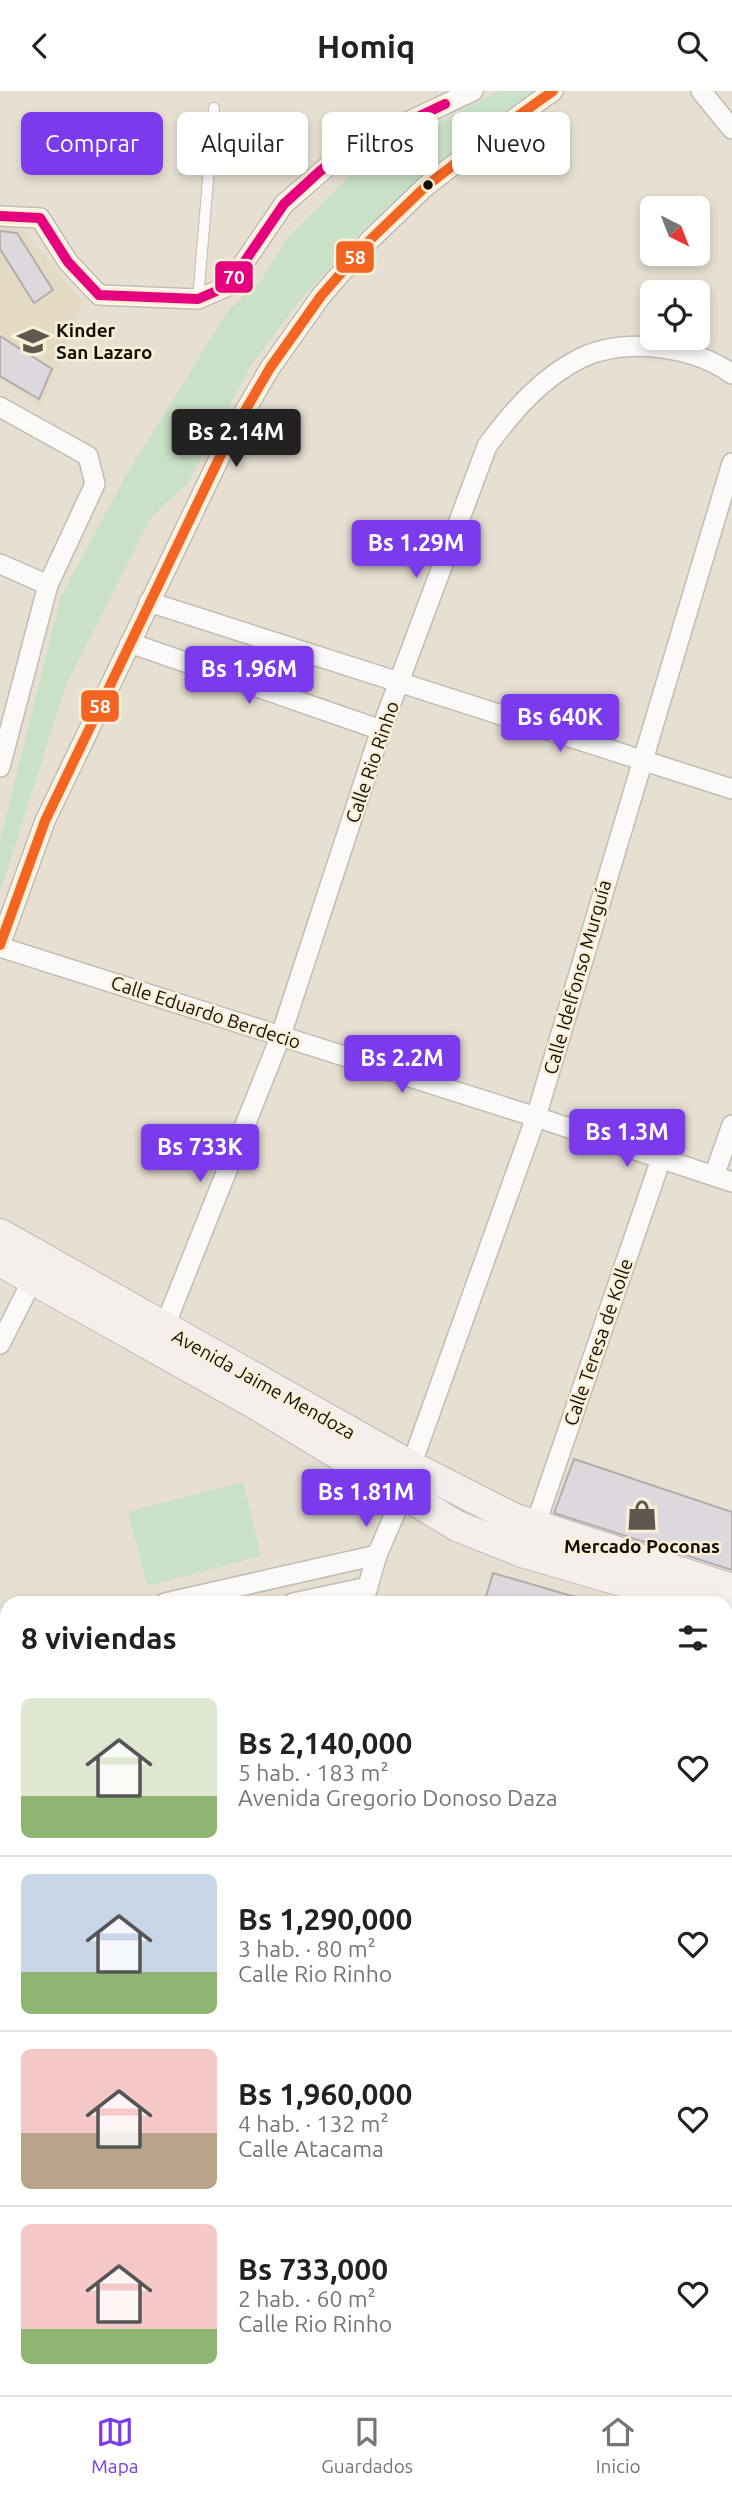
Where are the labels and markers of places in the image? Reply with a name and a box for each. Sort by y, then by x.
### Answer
unlabelled marker [421,178,435,192]
place label: Kinder San Lazaro [56,319,152,363]
school or university icon: Kinder San Lazaro [16,324,50,358]
pin: Bs 2.14M [164,409,308,469]
pin: Bs 1.29M [344,521,488,580]
pin: Bs 1.96M [177,647,321,706]
pin: Bs 640K [495,695,625,754]
pin: Bs 2.2M [337,1035,467,1095]
pin: Bs 1.3M [562,1109,692,1169]
pin: Bs 733K [135,1125,265,1184]
pin: Bs 1.81M [294,1469,438,1529]
shop icon: Mercado Poconas [625,1498,659,1532]
place label: Mercado Poconas [564,1535,720,1557]

